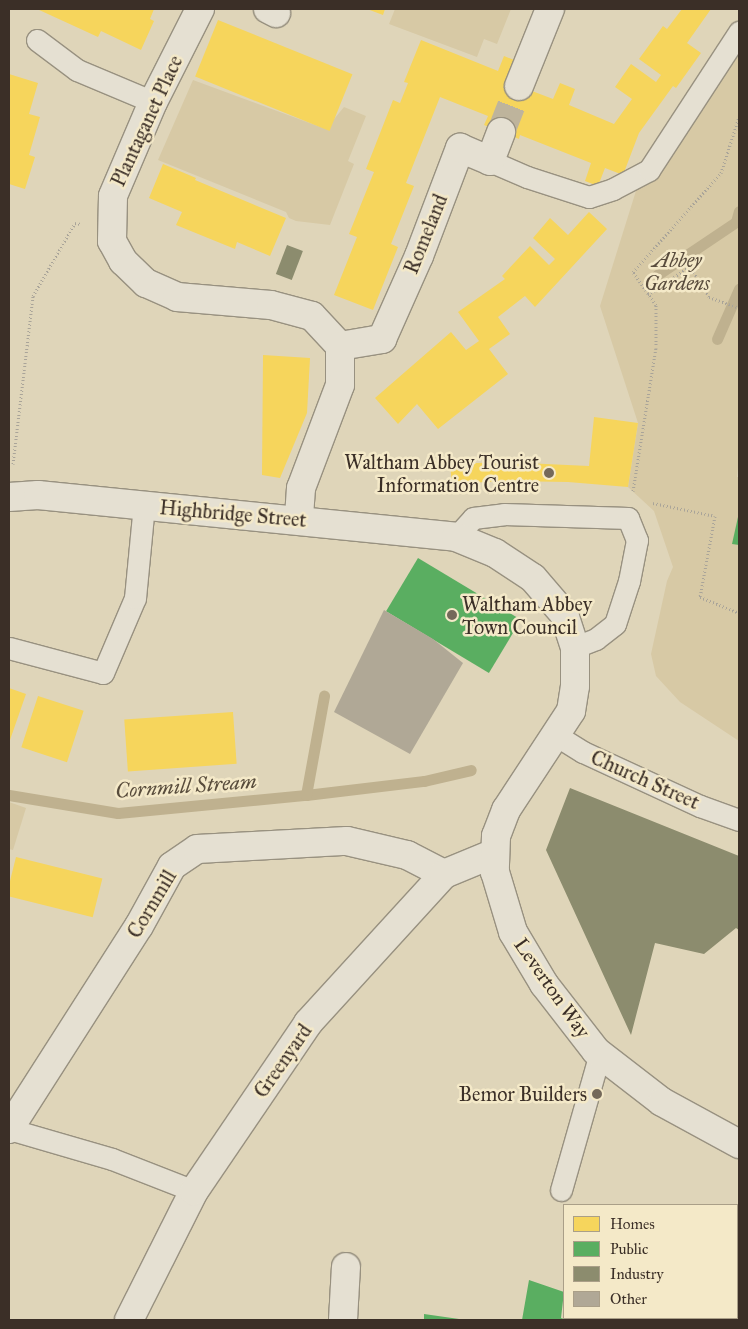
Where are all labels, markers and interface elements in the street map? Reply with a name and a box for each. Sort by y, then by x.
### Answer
street label: Plantaganet Place [106,52,188,190]
street label: Romeland [399,191,453,277]
park label: Abbey Gardens [644,248,710,295]
place label: Waltham Abbey Tourist Information Centre [344,450,539,497]
marker: Waltham Abbey Tourist Information Centre [543,467,555,479]
street label: Highbridge Street [159,496,307,532]
place label: Waltham Abbey Town Council [462,592,592,639]
marker: Waltham Abbey Town Council [446,609,458,621]
street label: Church Street [587,745,703,815]
water label: Cornmill Stream [114,768,258,804]
street label: Cornmill [122,866,182,942]
street label: Leverton Way [509,934,595,1042]
street label: Greenyard [249,1020,317,1102]
place label: Bemor Builders [459,1082,587,1106]
marker: Bemor Builders [591,1088,603,1100]
legend [563,1204,738,1319]
text: Homes [610,1215,655,1233]
text: Public [610,1240,648,1258]
text: Industry [610,1265,664,1283]
text: Other [610,1290,647,1308]

